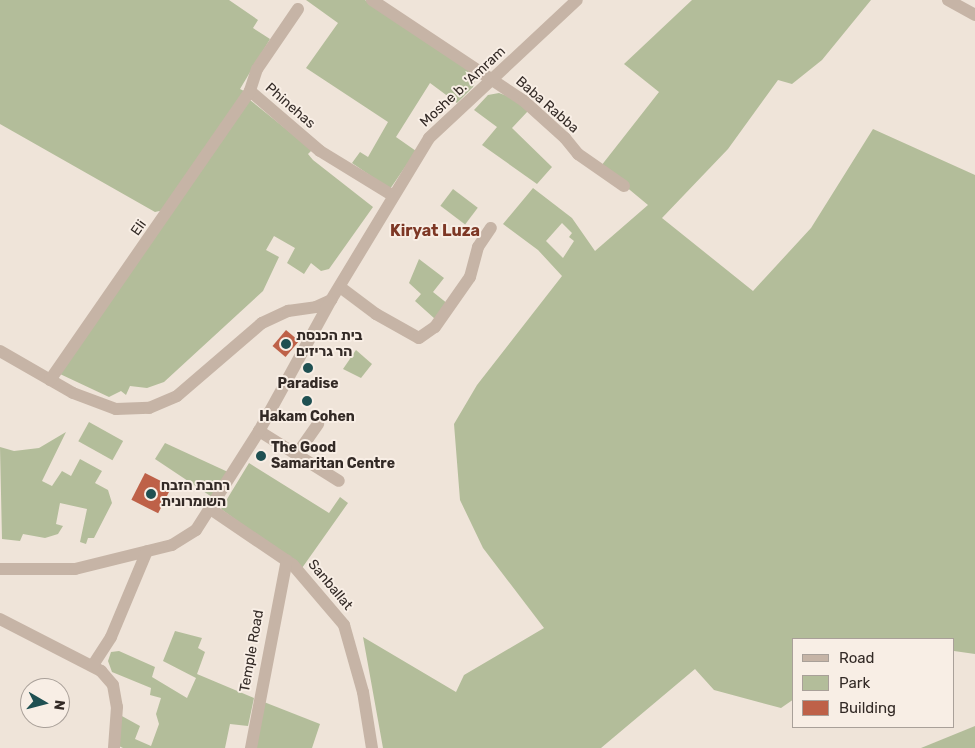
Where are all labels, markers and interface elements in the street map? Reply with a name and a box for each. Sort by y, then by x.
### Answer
street label: Moshe b. 'Amram [417,43,509,131]
street label: Baba Rabba [512,73,582,137]
street label: Phinehas [262,80,318,132]
street label: Eli [128,217,150,239]
district label: Kiryat Luza [390,221,480,241]
place label: בית הכנסת הר גריזים [296,328,363,361]
marker: בית הכנסת הר גריזים [280,338,292,350]
marker: Paradise [302,362,314,374]
place label: Paradise [278,376,338,392]
marker: Hakam Cohen [301,395,313,407]
place label: Hakam Cohen [259,409,355,425]
place label: The Good Samaritan Centre [271,440,395,472]
marker: The Good Samaritan Centre [255,450,267,462]
place label: רחבת הזבח השומרונית [161,478,230,511]
marker: רחבת הזבח השומרונית [145,488,157,500]
street label: Sanballat [304,556,356,614]
street label: Temple Road [237,609,267,693]
legend [792,638,955,728]
text: Road [839,649,875,667]
text: Park [839,674,870,692]
north arrow [20,678,70,728]
text: N [50,699,68,711]
text: Building [839,699,896,717]

